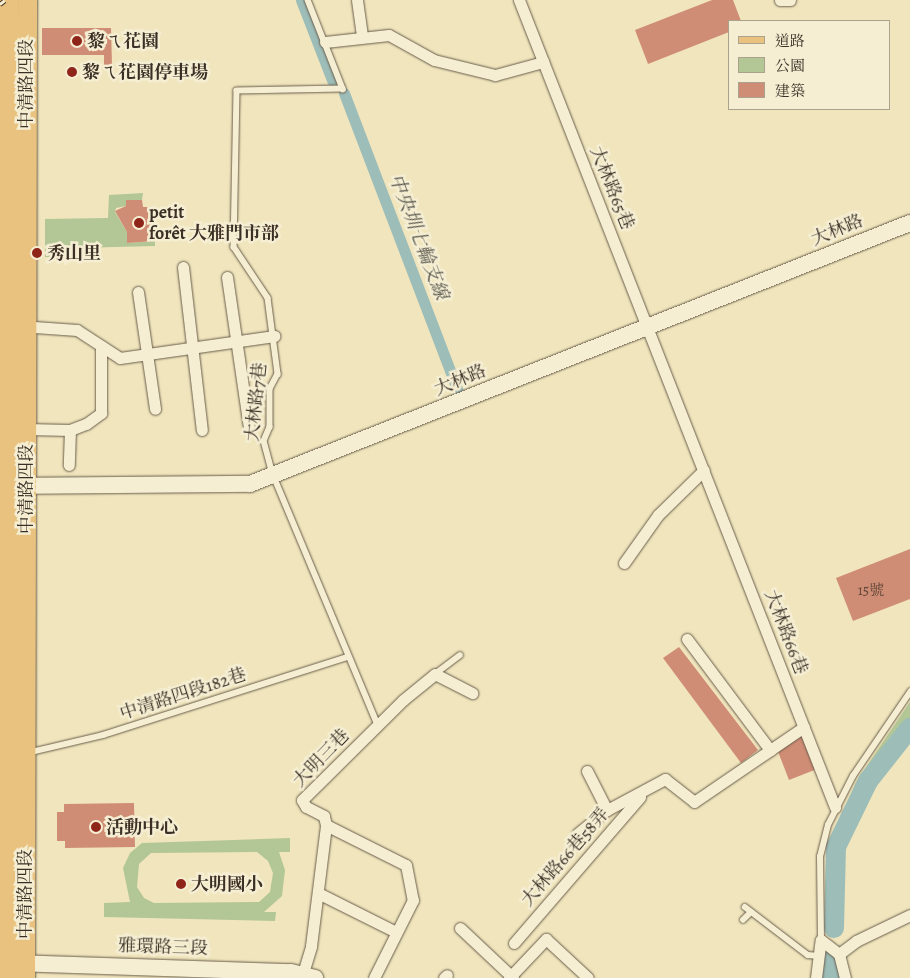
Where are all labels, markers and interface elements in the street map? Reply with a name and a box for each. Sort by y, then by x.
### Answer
legend [728,20,890,110]
place label: 黎ㄟ花園 [87,30,159,52]
text: 道路 [775,31,805,51]
marker: 黎ㄟ花園 [71,35,83,47]
street label: 中清路四段 [15,39,37,129]
text: 公園 [775,56,805,76]
place label: 黎ㄟ花園停車場 [82,61,208,83]
marker: 黎ㄟ花園停車場 [66,66,78,78]
text: 建築 [775,81,805,101]
street label: 大林路65巷 [585,143,639,233]
water label: 中央圳七輪支線 [384,171,452,303]
place label: petit forêt 大雅門市部 [149,202,279,244]
street label: 大林路 [808,210,866,250]
marker: petit forêt 大雅門市部 [133,217,145,229]
place label: 秀山里 [47,242,101,264]
marker: 秀山里 [31,247,43,259]
street label: 大林路 [431,360,489,400]
street label: 大林路7巷 [241,361,271,443]
street label: 中清路四段 [15,444,37,534]
house number: 15號 [858,582,884,600]
street label: 大林路66巷 [760,587,812,677]
street label: 中清路四段182巷 [117,663,249,725]
street label: 大明三巷 [288,725,354,791]
street label: 大林路66巷58弄 [516,803,614,911]
place label: 活動中心 [106,816,178,838]
marker: 活動中心 [90,821,102,833]
street label: 中清路四段 [14,849,36,939]
place label: 大明國小 [191,873,263,895]
marker: 大明國小 [175,878,187,890]
street label: 雅環路三段 [118,935,208,959]

